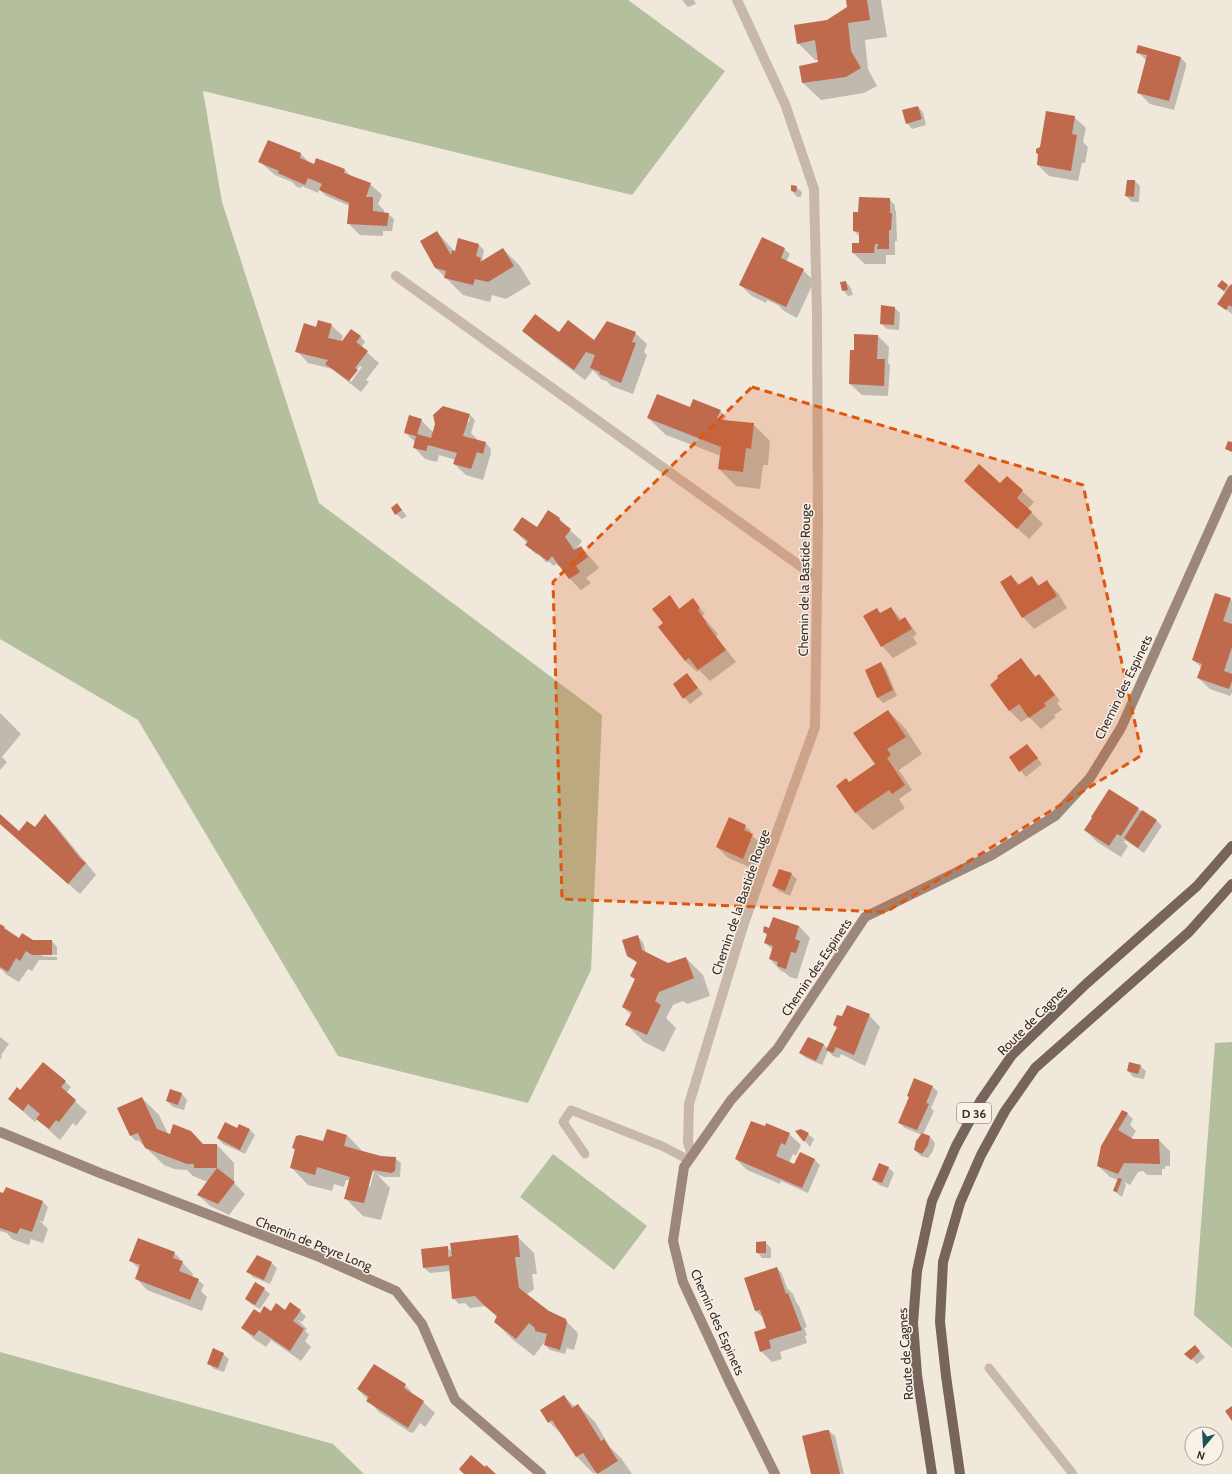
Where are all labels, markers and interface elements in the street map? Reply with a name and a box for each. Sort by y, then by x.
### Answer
street label: Chemin de la Bastide Rouge [795,503,813,657]
street label: Chemin des Espinets [1091,632,1156,742]
street label: Chemin de la Bastide Rouge [708,827,773,977]
street label: Chemin des Espinets [777,915,855,1019]
street label: Route de Cagnes [994,981,1071,1058]
road number: D 36 [957,1103,991,1123]
street label: Chemin de Peyre Long [253,1212,375,1274]
street label: Chemin des Espinets [687,1266,749,1378]
street label: Route de Cagnes [894,1307,916,1401]
north arrow [1184,1426,1224,1466]
text: N [1195,1448,1207,1463]

